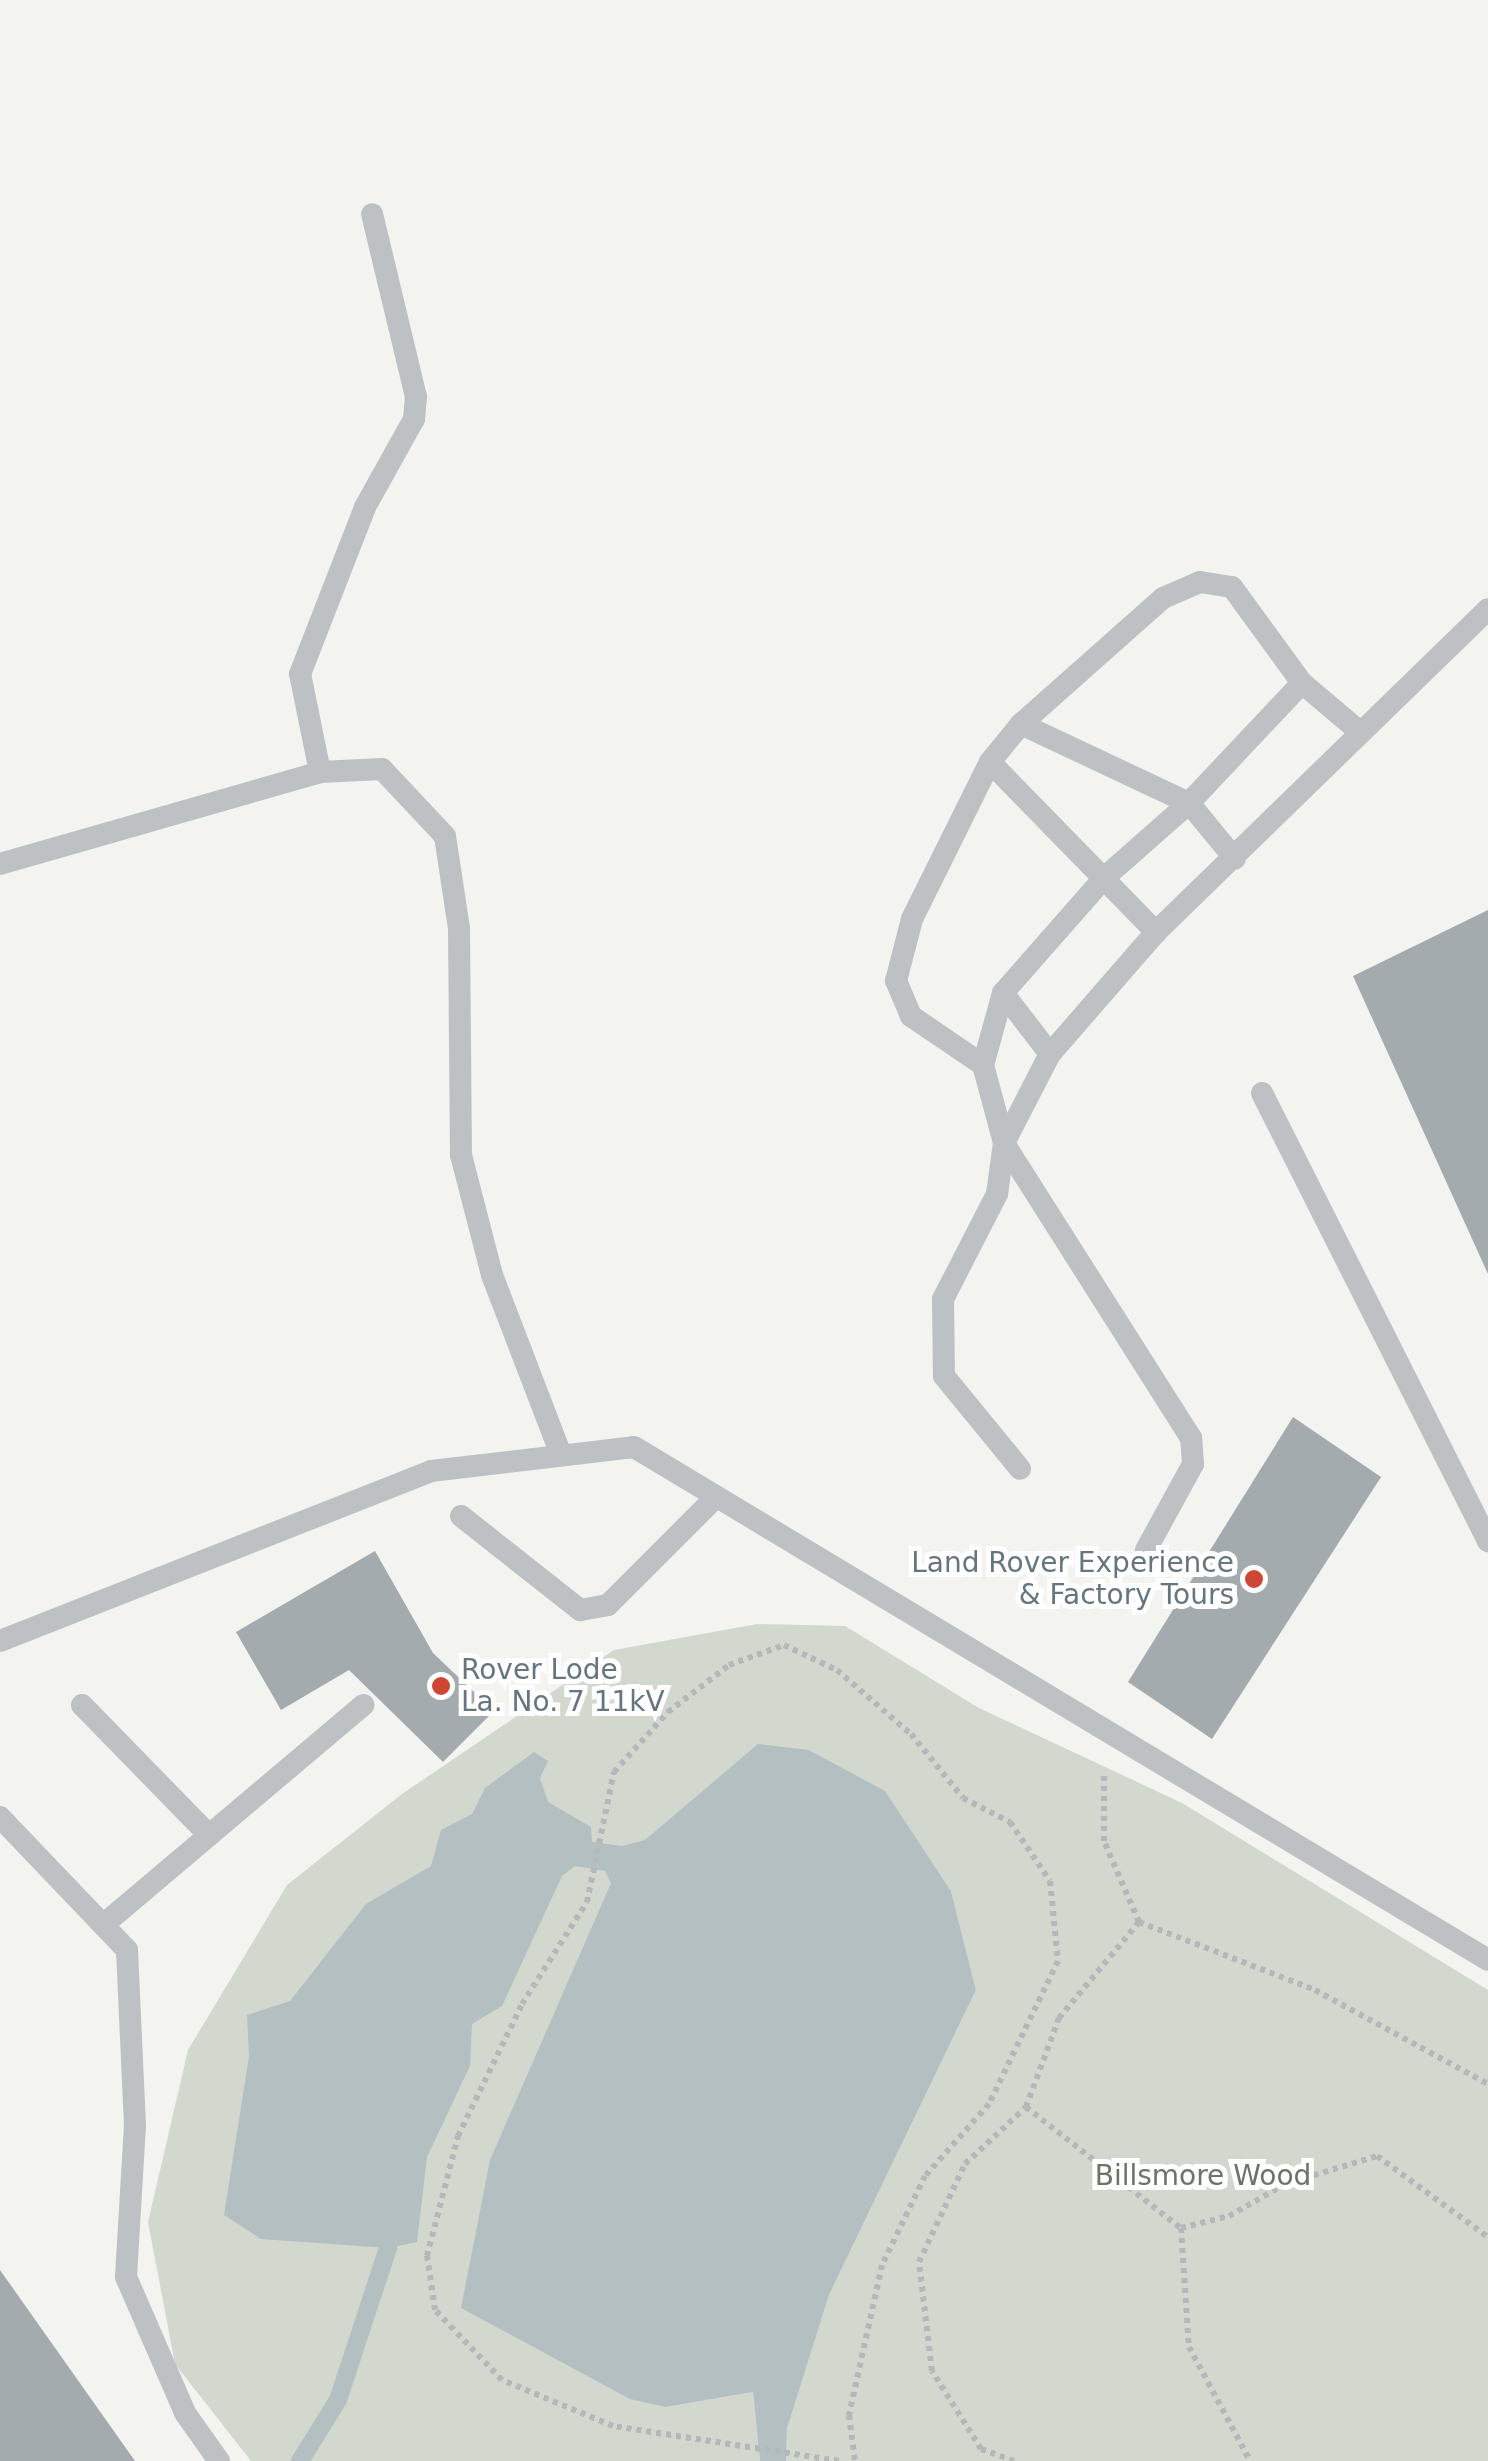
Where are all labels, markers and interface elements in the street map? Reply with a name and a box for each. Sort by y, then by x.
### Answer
place label: Land Rover Experience & Factory Tours [911,1546,1234,1612]
marker: Land Rover Experience & Factory Tours [1243,1568,1265,1590]
place label: Rover Lode La. No. 7 11kV [461,1653,665,1719]
marker: Rover Lode La. No. 7 11kV [430,1675,452,1697]
park label: Billsmore Wood [1095,2159,1311,2193]

